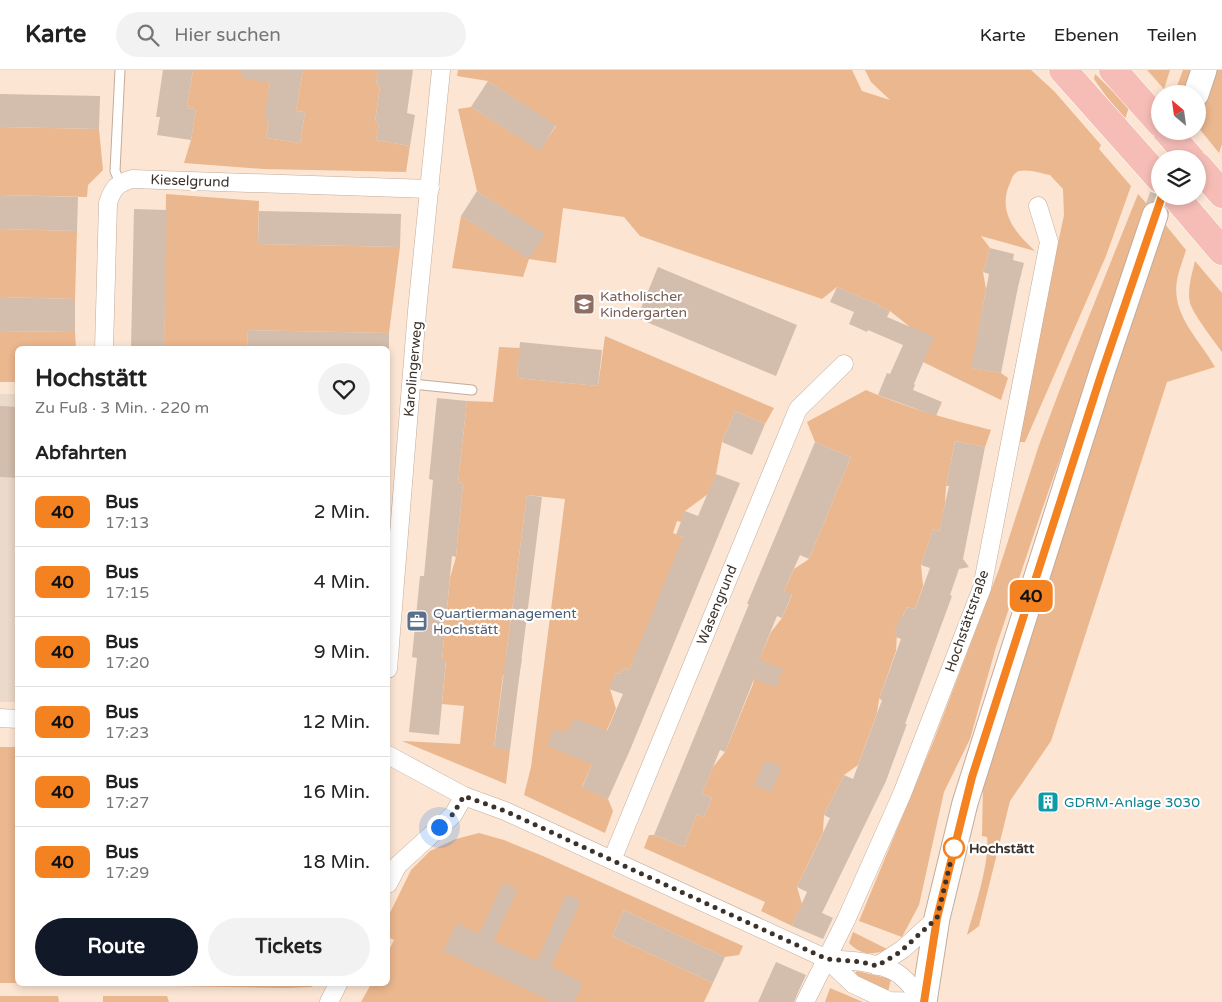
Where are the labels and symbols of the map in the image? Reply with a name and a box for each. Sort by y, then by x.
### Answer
north arrow [1151,85,1206,140]
street label: Kieselgrund [150,171,230,191]
place label: Katholischer Kindergarten [600,288,687,321]
school or university icon: Katholischer Kindergarten [572,292,596,316]
street label: Karolingerweg [400,320,426,418]
street label: Wasengrund [693,563,741,647]
street label: Hochstättstraße [942,568,992,674]
line badge: 40 [1008,580,1054,612]
place label: Quartiermanagement Hochstätt [433,605,577,638]
office icon: Quartiermanagement Hochstätt [405,609,429,633]
building icon: GDRM-Anlage 3030 [1036,790,1060,814]
place label: GDRM-Anlage 3030 [1064,794,1200,811]
your location [427,815,452,840]
marker: Hochstätt [943,837,965,859]
place label: Hochstätt [969,840,1035,857]

